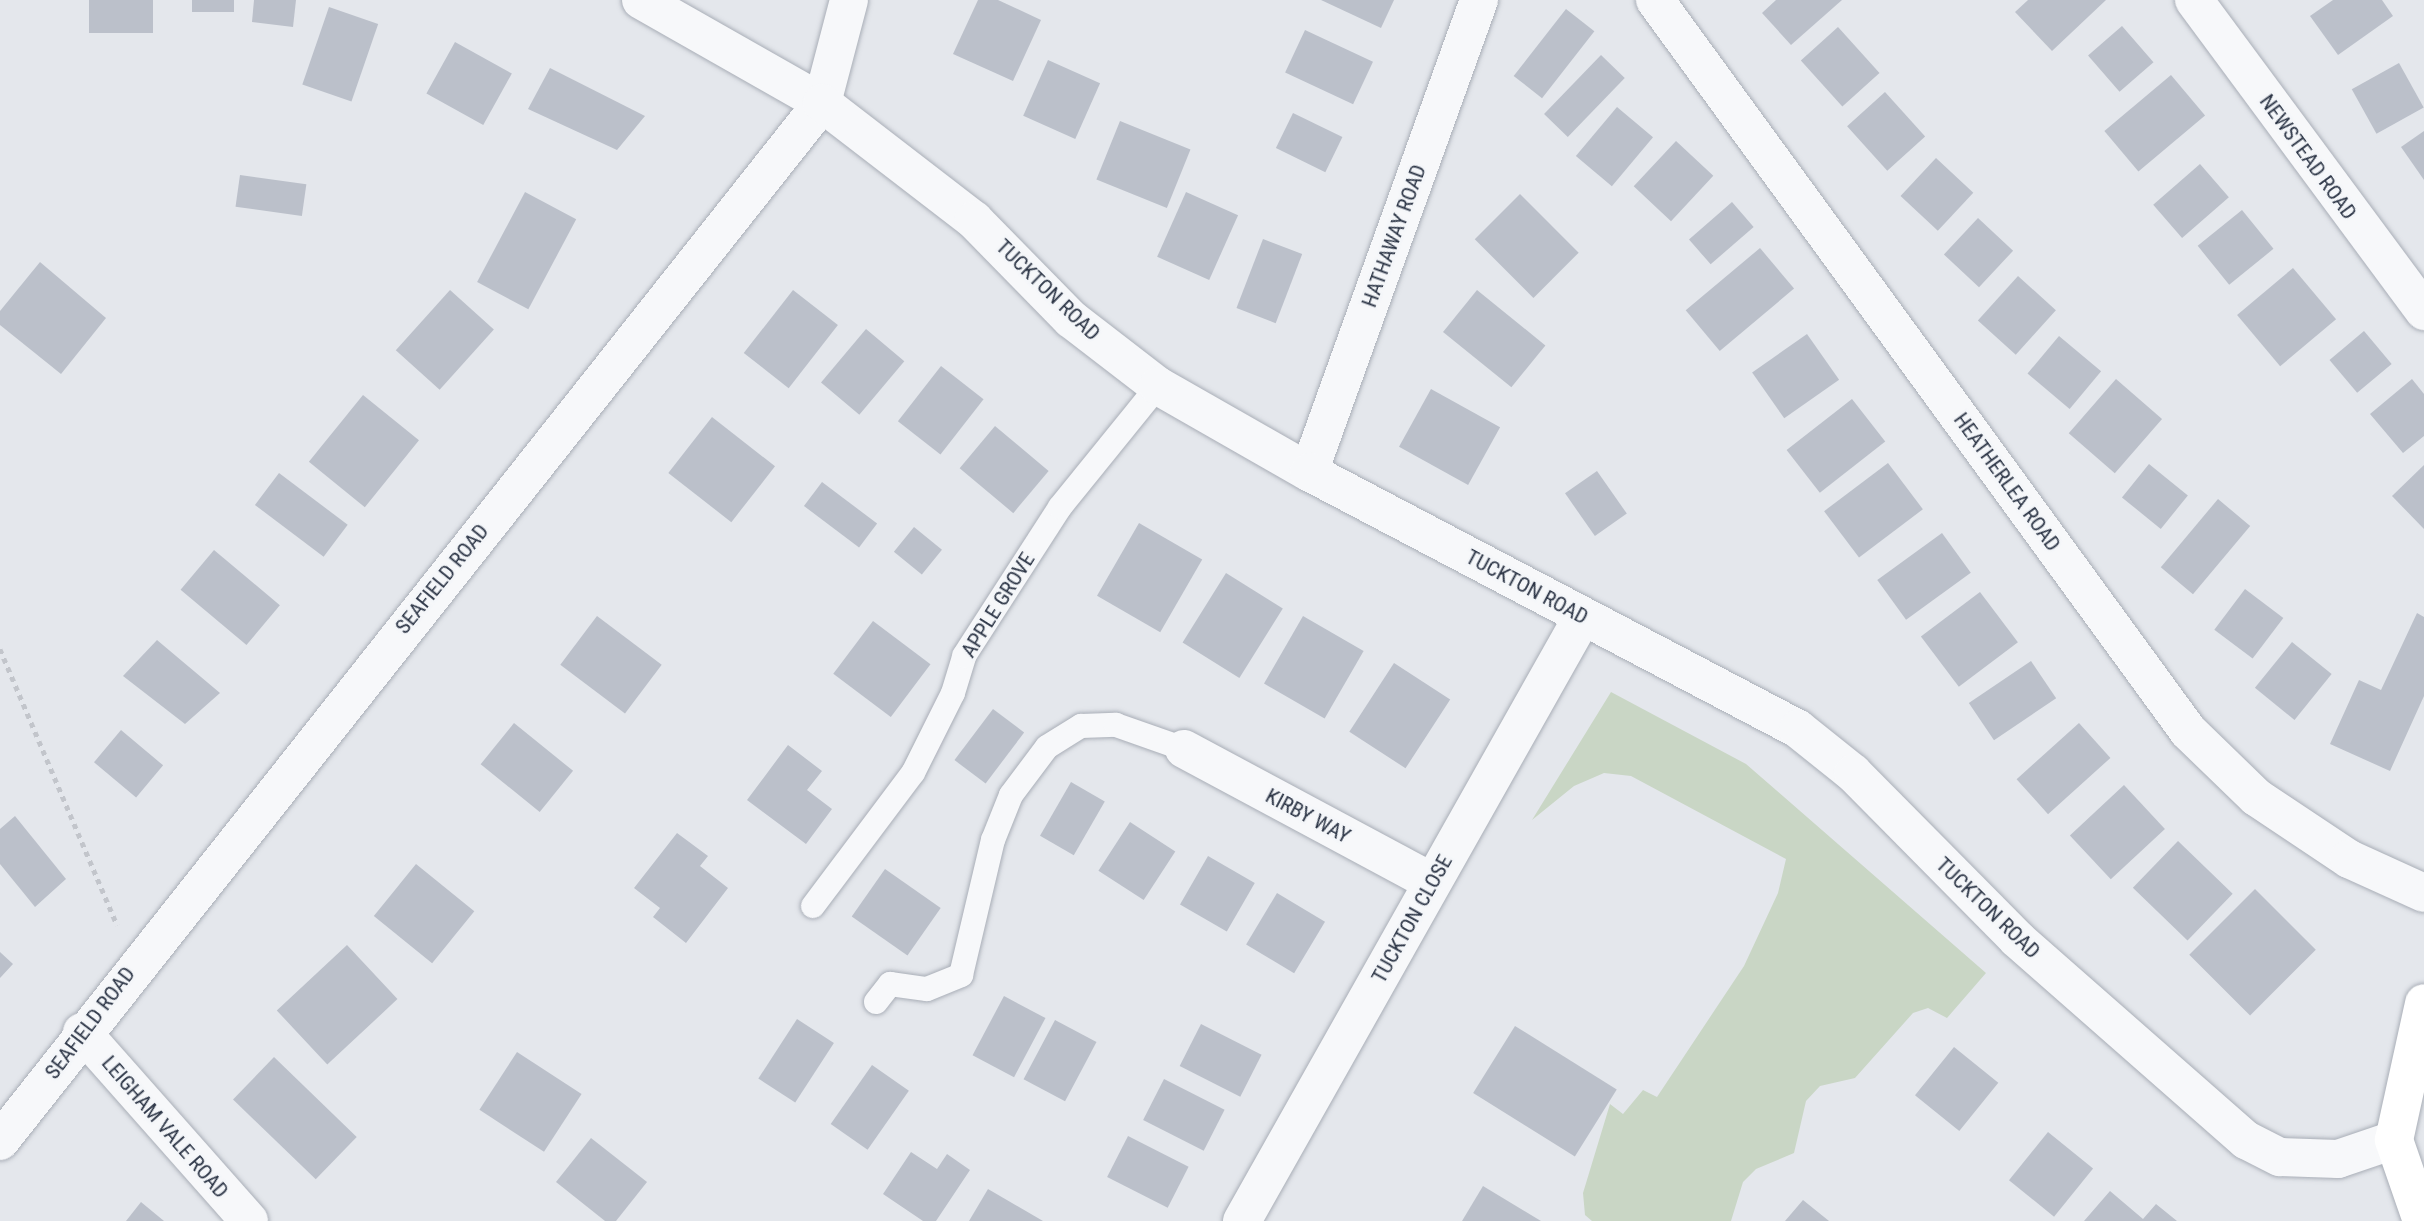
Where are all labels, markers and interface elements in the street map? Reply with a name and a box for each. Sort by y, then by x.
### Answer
street label: NEWSTEAD ROAD [2254,90,2362,224]
street label: HATHAWAY ROAD [1357,161,1431,311]
street label: TUCKTON ROAD [991,234,1105,346]
street label: HEATHERLEA ROAD [1948,408,2066,556]
street label: SEAFIELD ROAD [390,519,494,639]
street label: TUCKTON ROAD [1462,544,1592,630]
street label: APPLE GROVE [956,548,1040,662]
street label: KIRBY WAY [1261,783,1355,849]
street label: TUCKTON CLOSE [1366,851,1458,987]
street label: TUCKTON ROAD [1931,852,2045,964]
street label: SEAFIELD ROAD [40,962,140,1084]
street label: LEIGHAM VALE ROAD [96,1051,234,1203]

